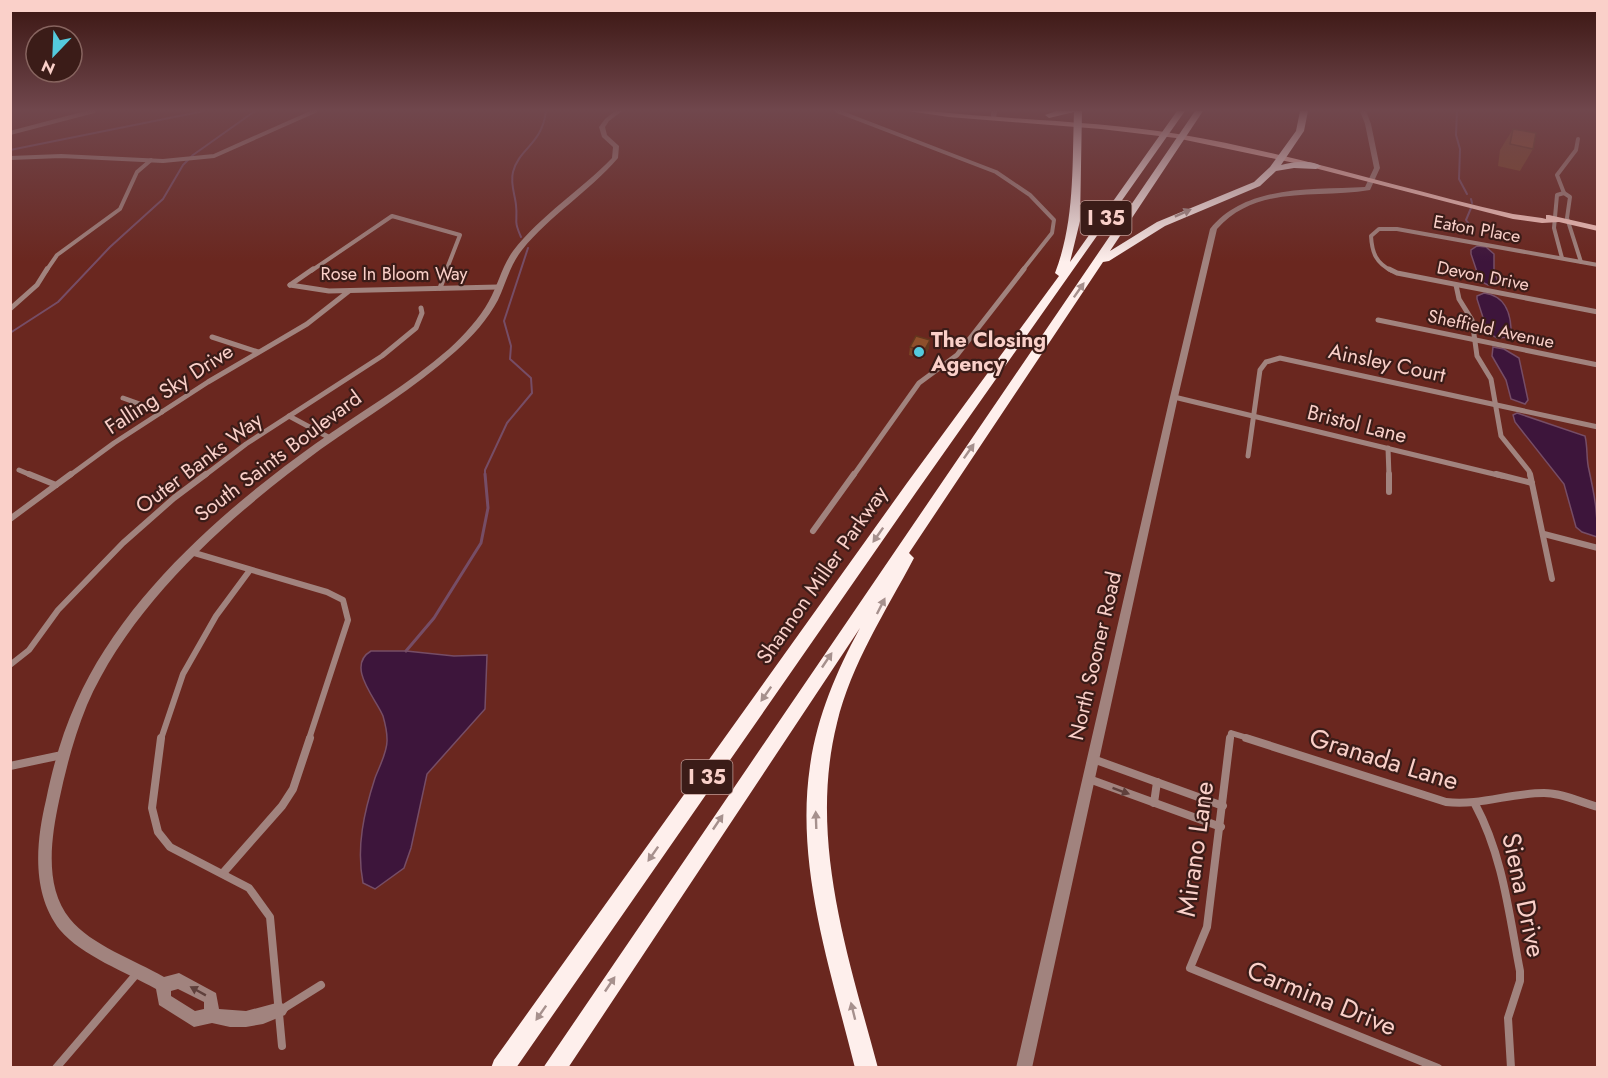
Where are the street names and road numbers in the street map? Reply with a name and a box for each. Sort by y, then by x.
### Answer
road number: I 35 [1080,201,1132,235]
street label: Eaton Place [1431,209,1523,249]
street label: Devon Drive [1435,254,1531,298]
street label: Rose In Bloom Way [321,261,468,287]
street label: Sheffield Avenue [1425,303,1557,355]
street label: Falling Sky Drive [99,336,239,442]
street label: Ainsley Court [1326,336,1448,390]
street label: South Saints Boulevard [188,383,368,529]
street label: Bristol Lane [1304,397,1410,451]
street label: Outer Banks Way [129,405,269,521]
street label: Shannon Miller Parkway [749,479,895,670]
street label: North Sooner Road [1061,569,1129,743]
street label: Granada Lane [1305,718,1463,800]
road number: I 35 [682,760,732,794]
street label: Mirano Lane [1167,779,1223,919]
street label: Siena Drive [1492,829,1556,961]
street label: Carmina Drive [1242,951,1402,1045]

